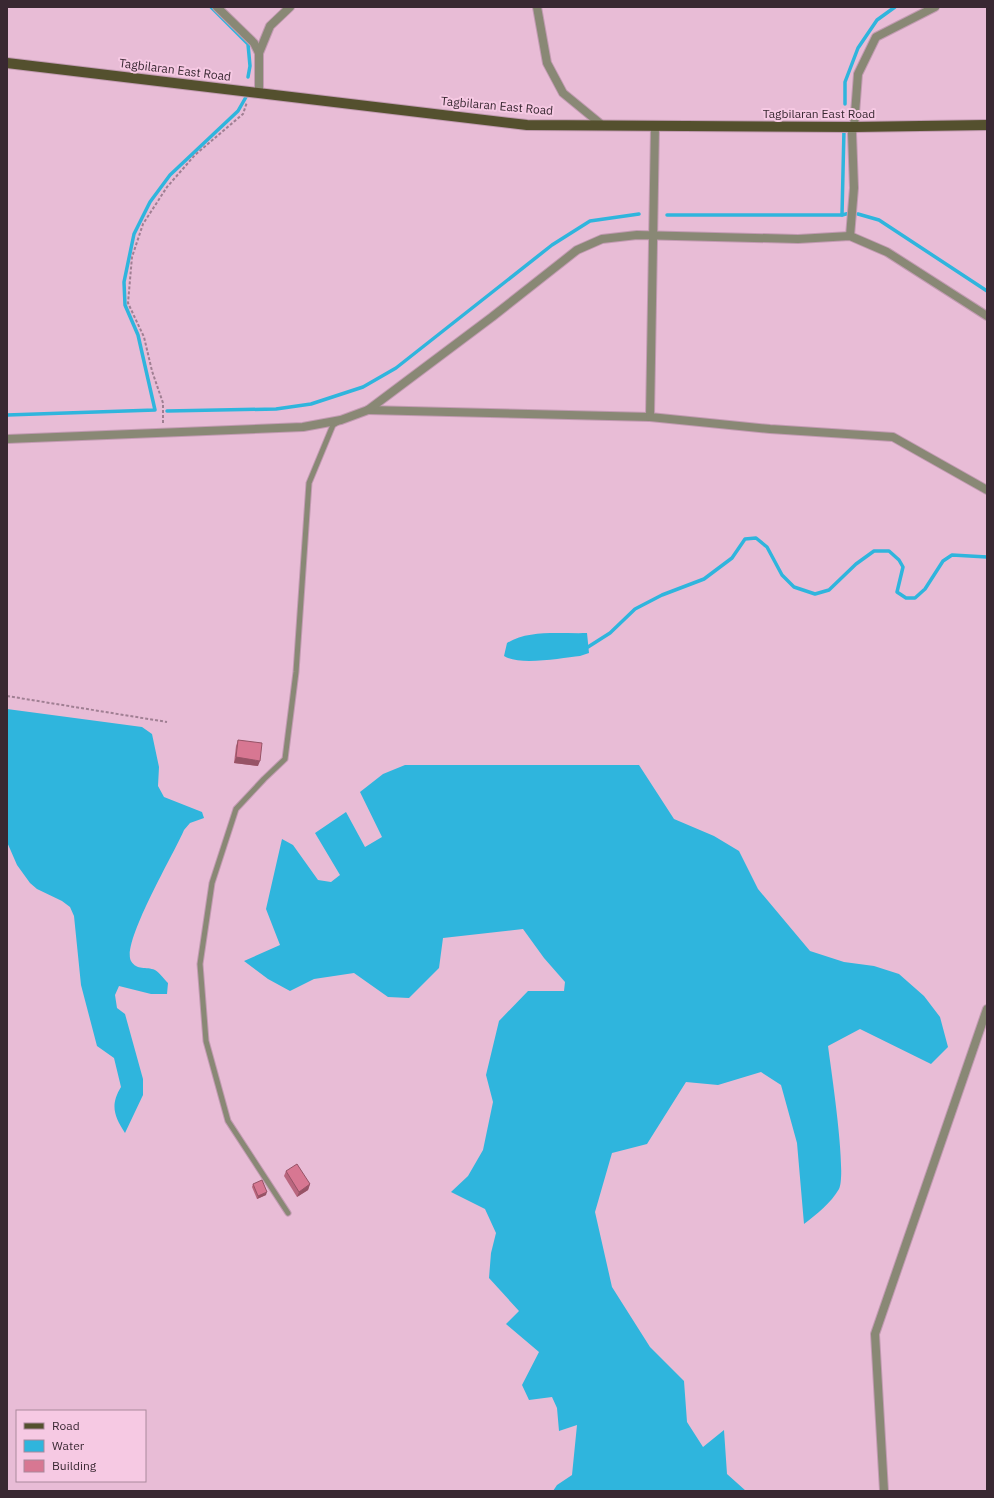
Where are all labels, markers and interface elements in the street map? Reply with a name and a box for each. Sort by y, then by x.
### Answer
street label: Tagbilaran East Road [118,55,232,84]
street label: Tagbilaran East Road [440,93,554,118]
street label: Tagbilaran East Road [763,106,875,121]
legend [16,1410,146,1482]
text: Road [52,1418,80,1433]
text: Water [52,1438,85,1453]
text: Building [52,1458,97,1473]

